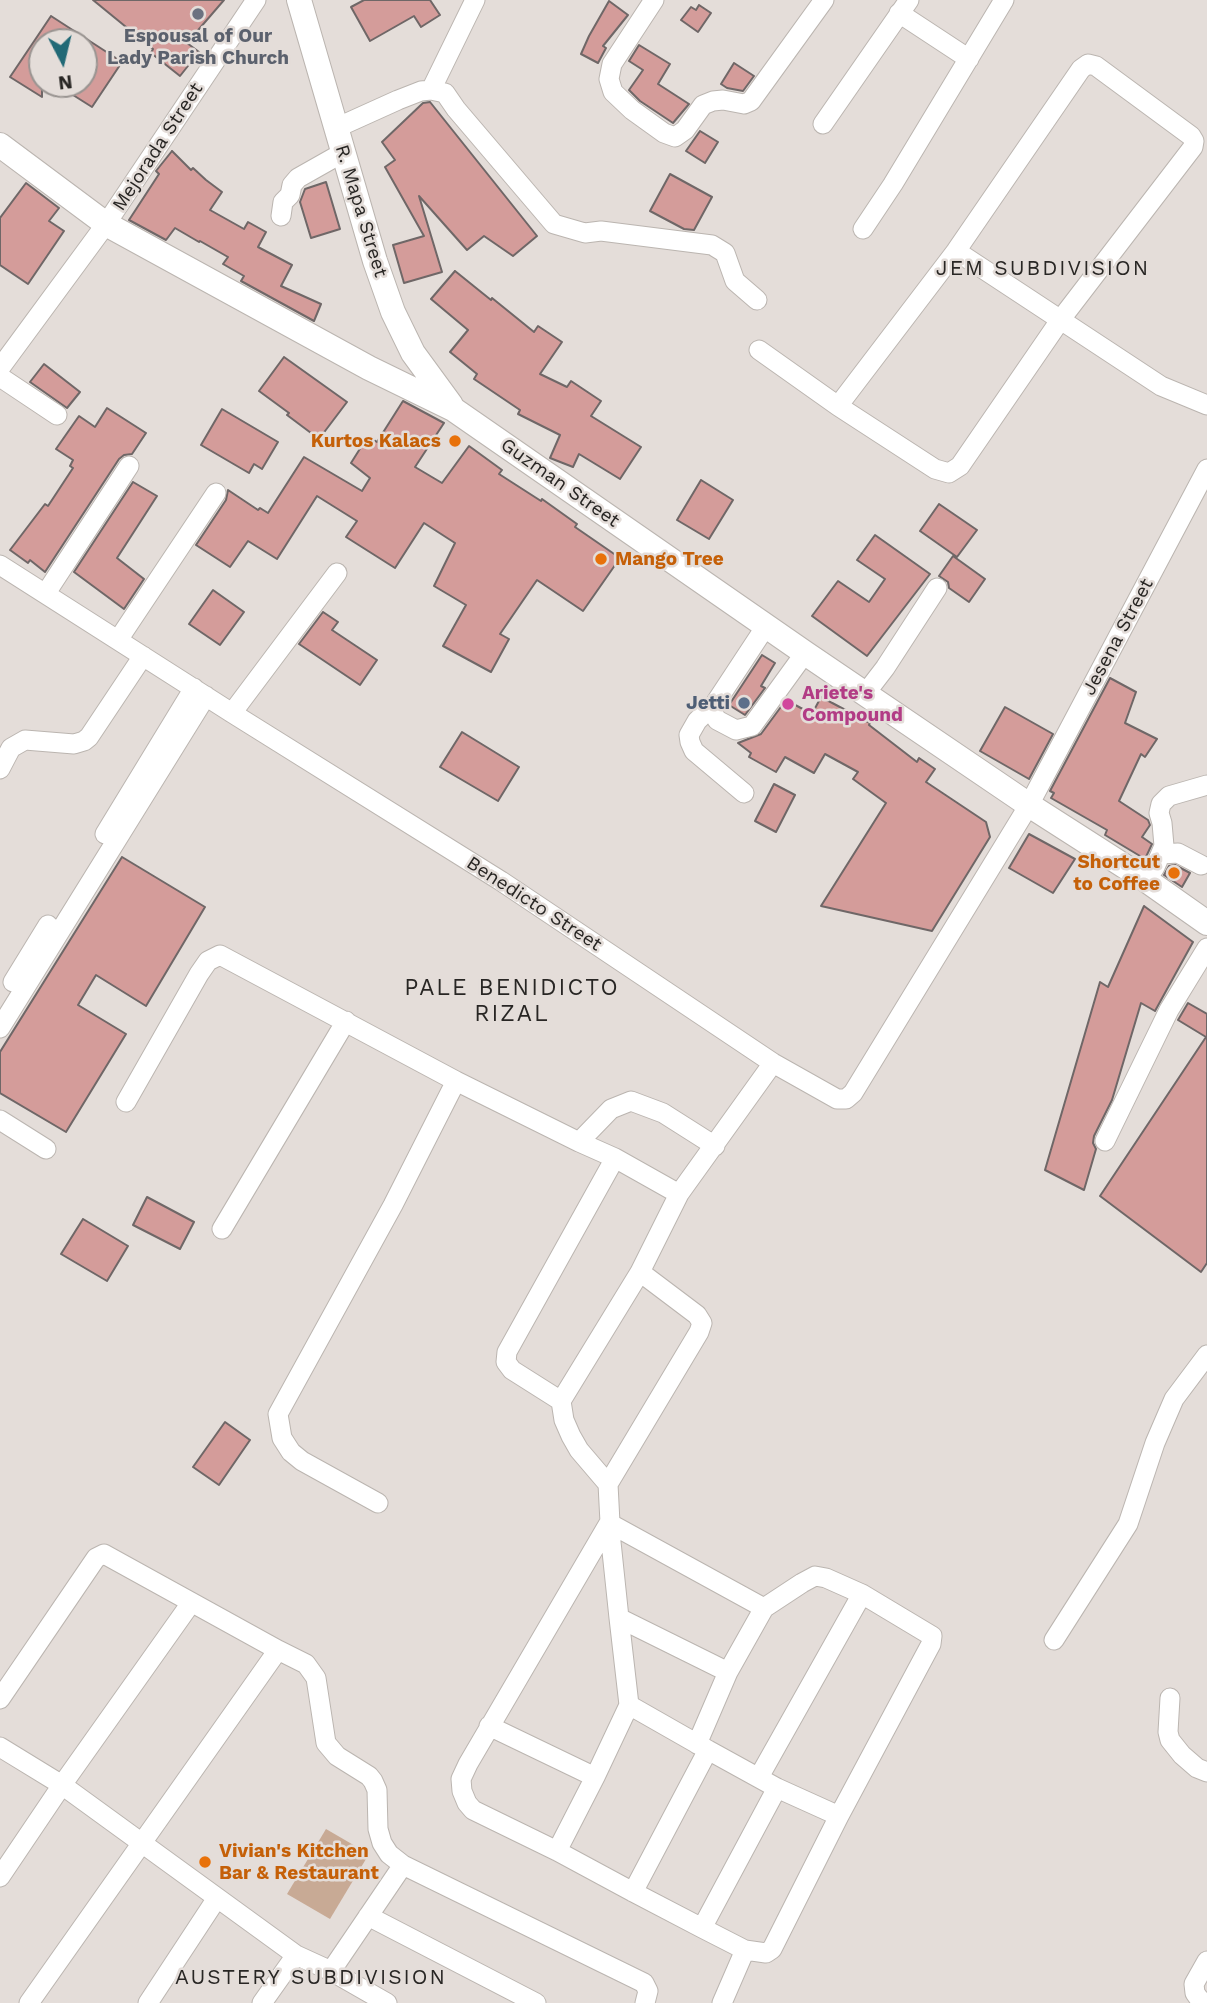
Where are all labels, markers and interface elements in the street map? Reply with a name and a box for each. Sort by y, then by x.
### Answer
marker: Espousal of Our Lady Parish Church [190,6,206,22]
place label: Espousal of Our Lady Parish Church [107,25,289,69]
north arrow [28,28,98,98]
text: N [57,70,74,95]
street label: Mejorada Street [108,79,208,215]
street label: R. Mapa Street [330,142,392,280]
district label: JEM SUBDIVISION [938,256,1148,282]
place label: Kurtos Kalacs [311,430,441,452]
marker: Kurtos Kalacs [447,433,463,449]
street label: Guzman Street [496,434,624,532]
place label: Mango Tree [615,548,724,570]
marker: Mango Tree [593,551,609,567]
street label: Jesena Street [1078,575,1158,699]
place label: Ariete's Compound [802,682,903,726]
place label: Jetti [686,692,730,714]
marker: Jetti [736,695,752,711]
marker: Ariete's Compound [780,696,796,712]
place label: Shortcut to Coffee [1073,851,1160,895]
street label: Benedicto Street [462,852,606,956]
marker: Shortcut to Coffee [1166,865,1182,881]
district label: PALE BENIDICTO RIZAL [406,974,618,1028]
place label: Vivian's Kitchen Bar & Restaurant [219,1840,379,1884]
marker: Vivian's Kitchen Bar & Restaurant [197,1854,213,1870]
district label: AUSTERY SUBDIVISION [177,1965,445,1991]

